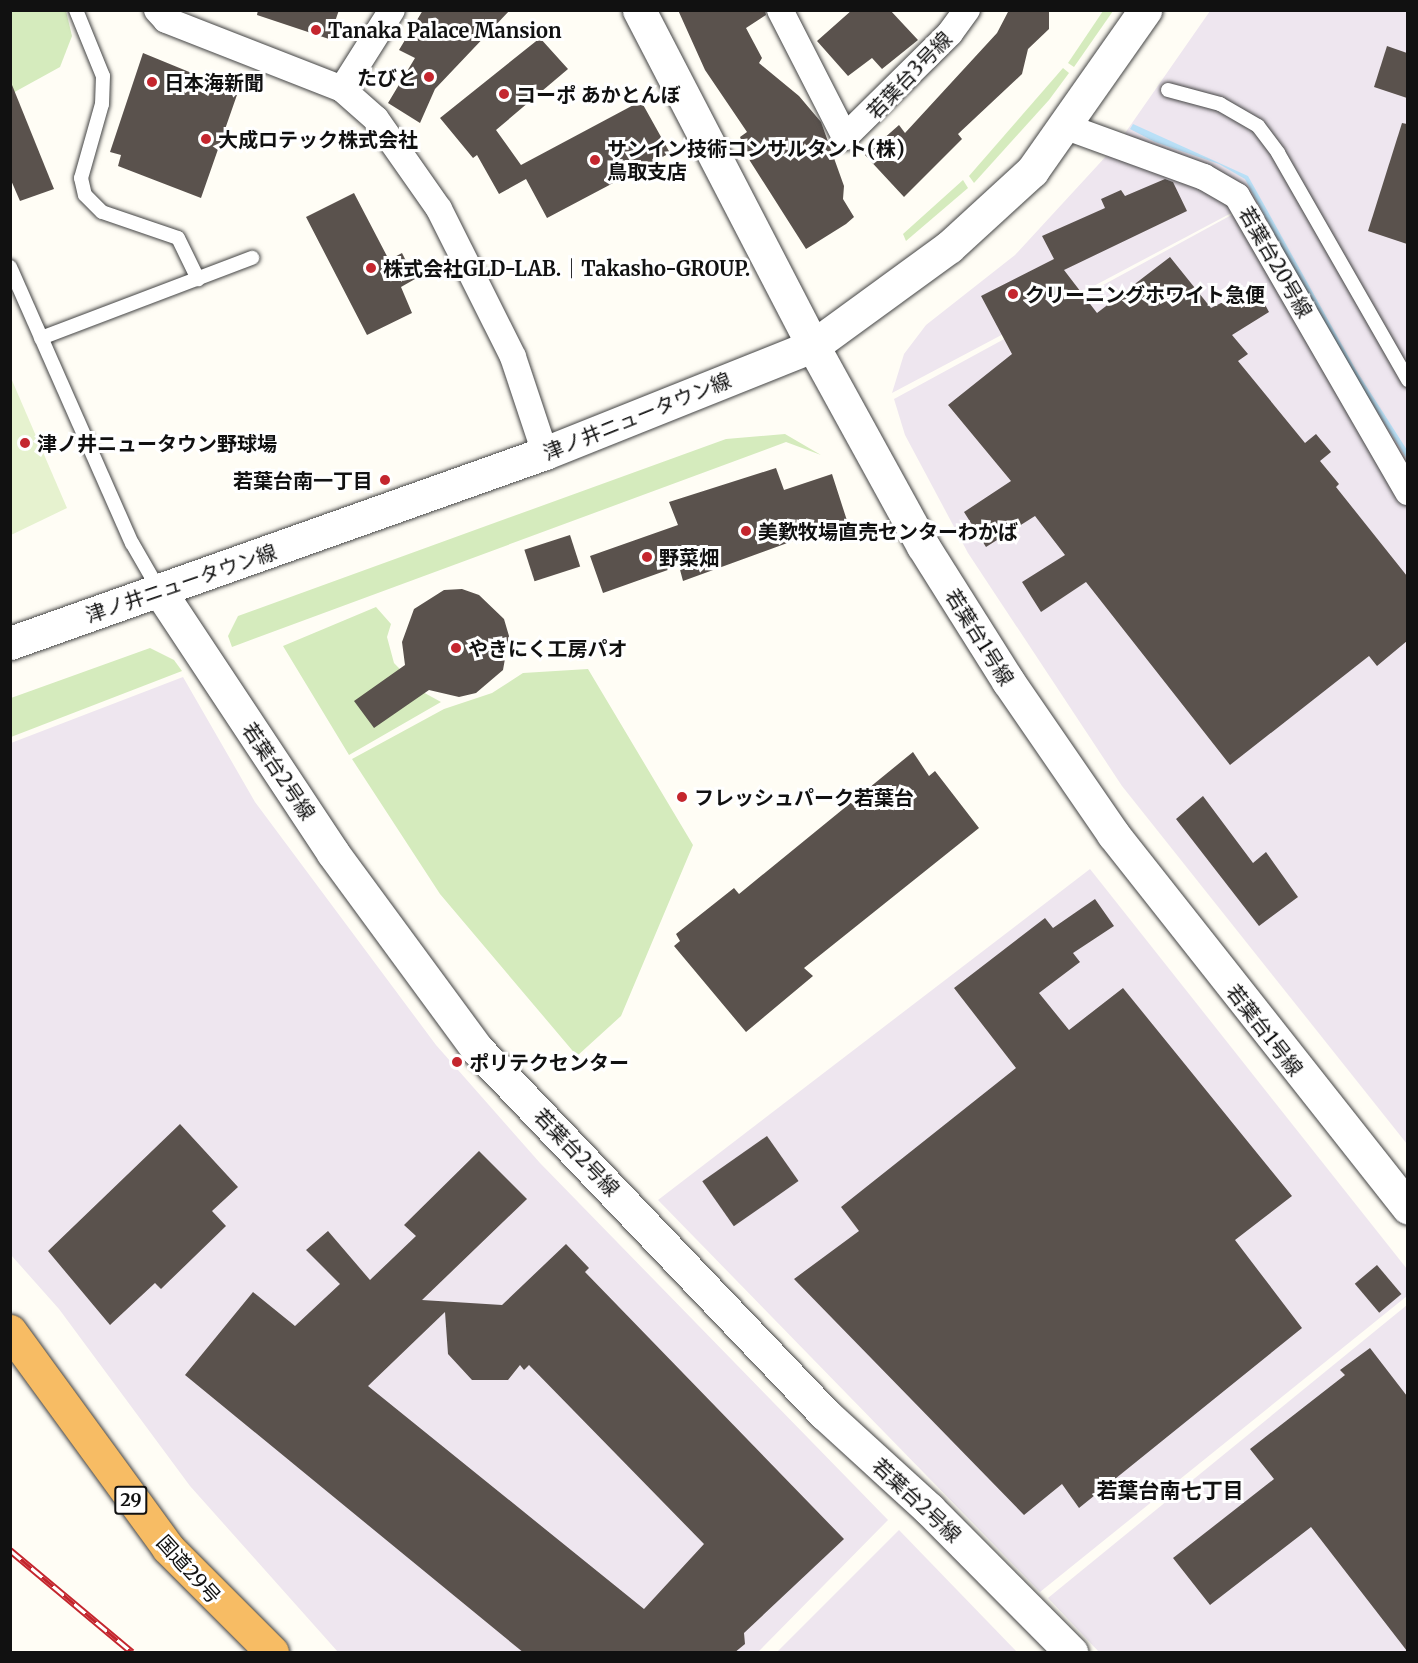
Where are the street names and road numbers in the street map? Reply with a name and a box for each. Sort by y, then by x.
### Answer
street label: 若葉台3号線 [862,27,956,123]
street label: 若葉台20号線 [1235,202,1317,322]
street label: 津ノ井ニュータウン線 [540,367,734,465]
street label: 津ノ井ニュータウン線 [83,539,279,627]
street label: 若葉台1号線 [941,584,1019,690]
street label: 若葉台2号線 [238,718,320,824]
street label: 若葉台1号線 [1222,980,1308,1080]
street label: 若葉台2号線 [530,1103,624,1201]
street label: 若葉台2号線 [868,1453,966,1547]
road number: 29 [113,1485,149,1515]
street label: 国道29号 [152,1530,226,1608]

